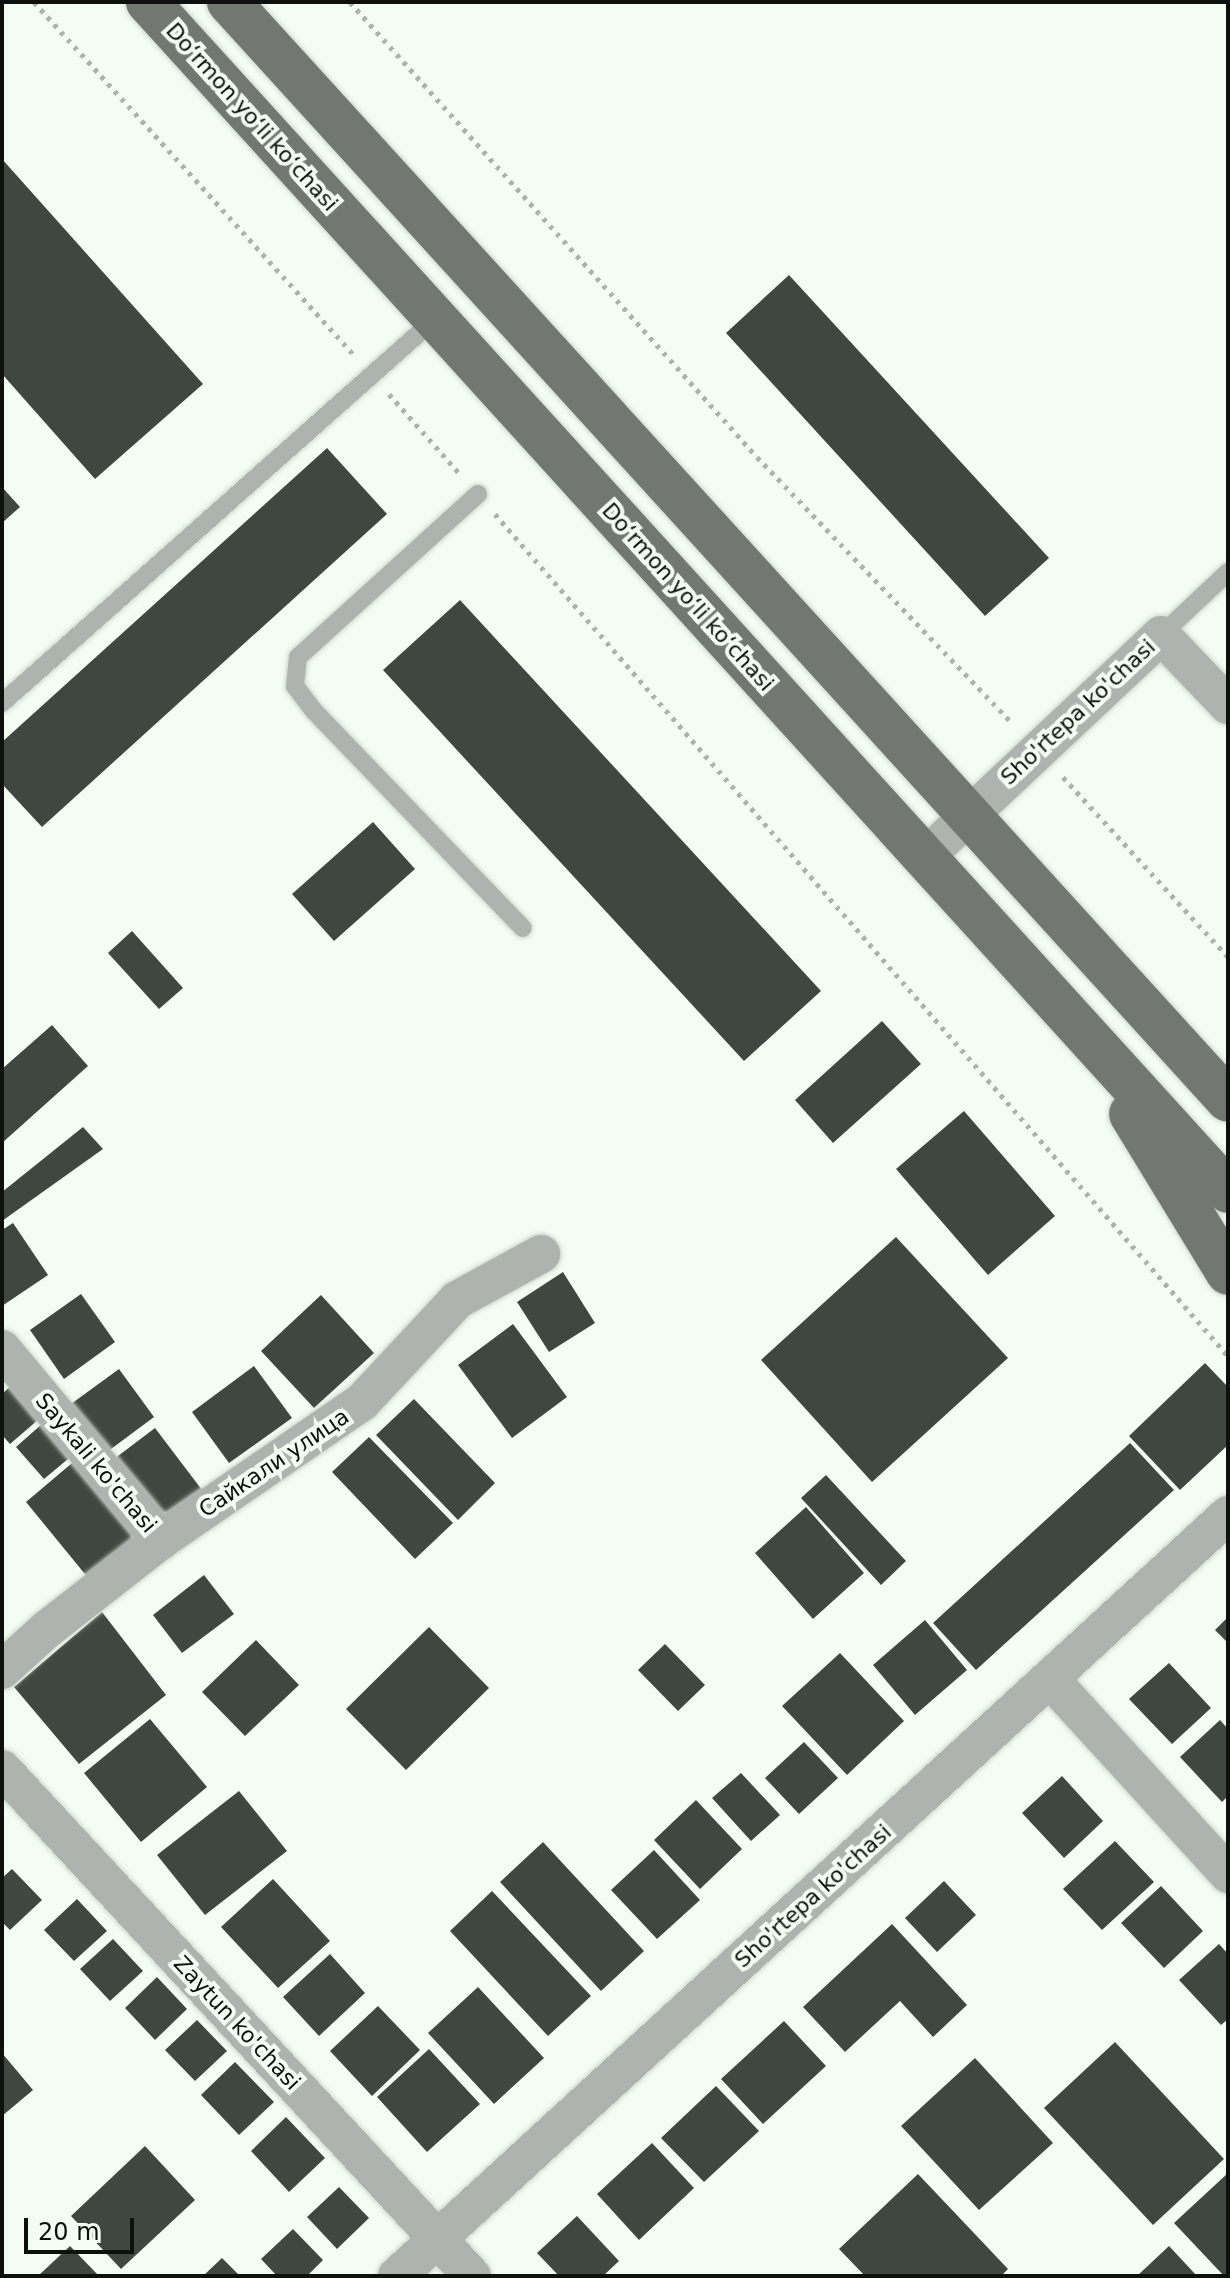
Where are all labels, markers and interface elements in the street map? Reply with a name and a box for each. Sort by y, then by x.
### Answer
street label: Do‘rmon yo‘li ko‘chasi [161,17,343,217]
street label: Do‘rmon yo‘li ko‘chasi [597,497,779,697]
street label: Sho'rtepa ko'chasi [995,634,1161,790]
street label: Saykali ko'chasi [30,1388,162,1538]
street label: Сайкали улица [194,1403,354,1523]
street label: Sho'rtepa ko'chasi [729,1819,897,1973]
street label: Zaytun ko'chasi [168,1951,306,2095]
scale bar [28,2202,138,2252]
text: 20 m [38,2218,100,2246]

